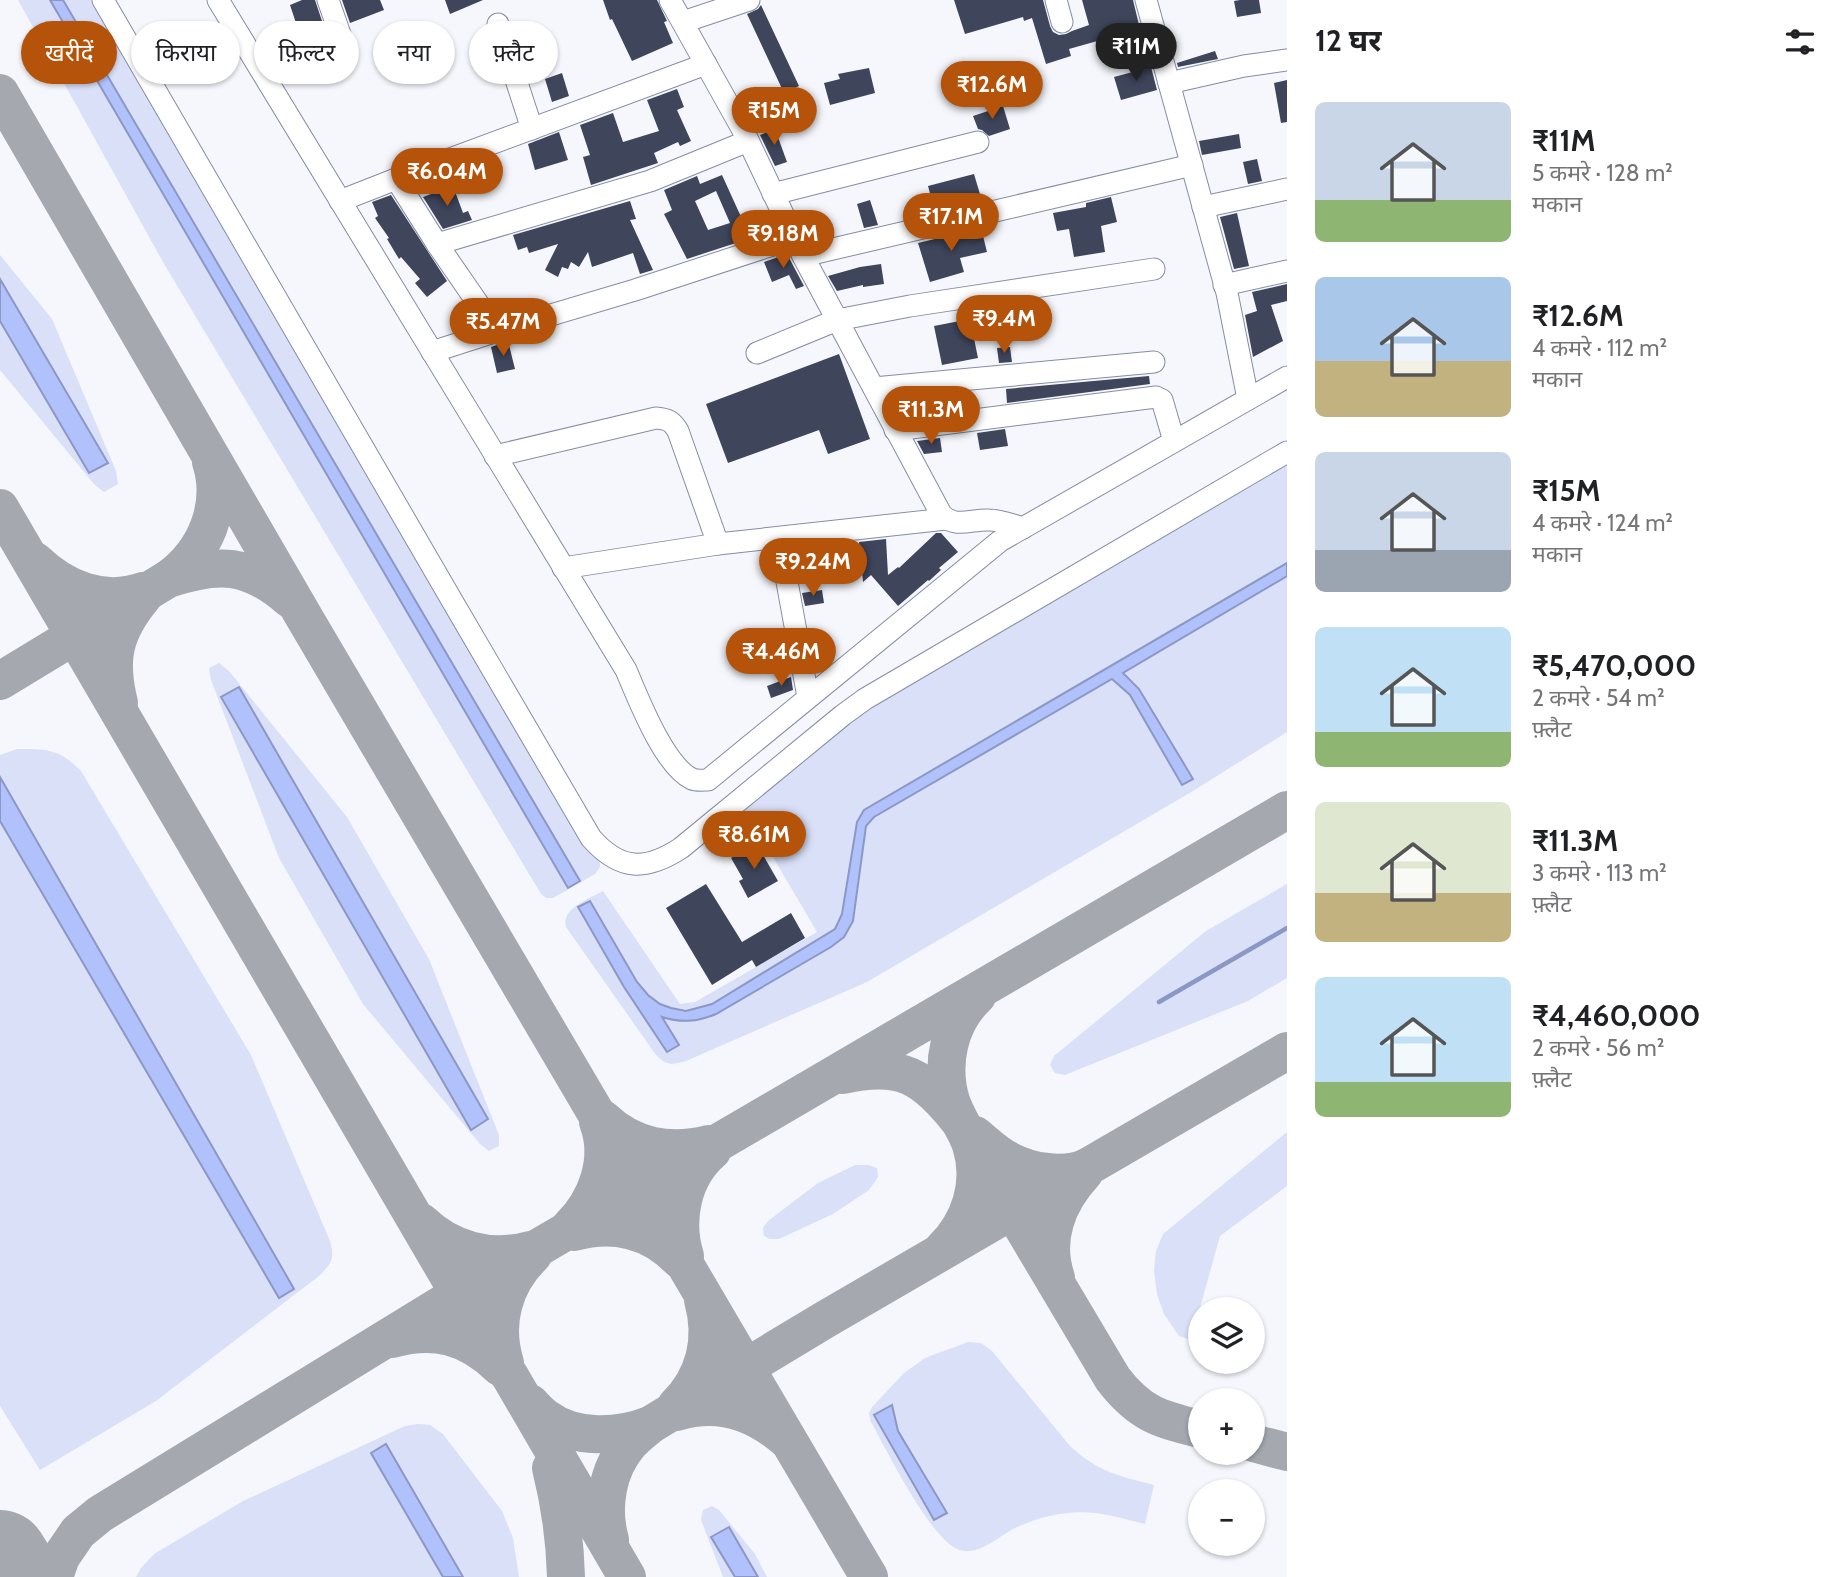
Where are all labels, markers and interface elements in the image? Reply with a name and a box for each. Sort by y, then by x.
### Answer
chip: खरीदें [21,21,117,84]
chip: किराया [131,21,240,84]
chip: फ़िल्टर [254,21,359,84]
chip: नया [373,21,455,84]
chip: फ़्लैट [469,21,558,84]
text: 12 घर [1315,22,1381,59]
icon: filters [1781,23,1819,61]
pin: ₹11M [1095,24,1177,83]
text: ₹11M [1112,32,1160,60]
pin: ₹12.6M [935,61,1049,121]
text: ₹12.6M [957,70,1027,98]
pin: ₹15M [733,88,815,147]
text: ₹15M [748,96,800,124]
text: ₹11M [1532,122,1595,159]
icon: home [1371,130,1455,214]
pin: ₹6.04M [390,148,504,208]
text: ₹6.04M [407,157,487,185]
text: 5 कमरे · 128 m² [1532,159,1673,187]
text: मकान [1532,190,1582,218]
pin: ₹17.1M [894,194,1008,253]
text: ₹17.1M [919,202,983,230]
pin: ₹9.18M [726,210,840,270]
text: ₹9.18M [747,219,819,247]
pin: ₹9.4M [955,296,1053,355]
text: ₹12.6M [1532,297,1624,334]
pin: ₹5.47M [446,298,560,358]
text: ₹9.4M [972,304,1036,332]
icon: home [1371,305,1455,389]
text: ₹5.47M [466,307,540,335]
text: 4 कमरे · 112 m² [1532,334,1667,362]
text: मकान [1532,365,1582,393]
pin: ₹11.3M [874,386,988,446]
text: ₹11.3M [898,395,964,423]
text: ₹15M [1532,472,1601,509]
icon: home [1371,480,1455,564]
text: 4 कमरे · 124 m² [1532,509,1673,537]
pin: ₹9.24M [756,538,870,598]
text: मकान [1532,540,1582,568]
text: ₹9.24M [775,547,851,575]
pin: ₹4.46M [724,628,838,688]
text: ₹4.46M [742,637,820,665]
text: ₹5,470,000 [1532,647,1696,684]
icon: home [1371,655,1455,739]
text: 2 कमरे · 54 m² [1532,684,1665,712]
text: फ़्लैट [1532,715,1572,743]
pin: ₹8.61M [697,812,811,871]
text: ₹8.61M [718,820,790,848]
text: ₹11.3M [1532,822,1618,859]
icon: home [1371,830,1455,914]
text: 3 कमरे · 113 m² [1532,859,1667,887]
text: फ़्लैट [1532,890,1572,918]
text: ₹4,460,000 [1532,997,1701,1034]
icon: home [1371,1005,1455,1089]
text: 2 कमरे · 56 m² [1532,1034,1664,1062]
text: फ़्लैट [1532,1065,1572,1093]
map controls [1188,1297,1265,1556]
button: layers [1188,1297,1265,1374]
button: + [1188,1388,1265,1465]
button: − [1188,1479,1265,1556]

